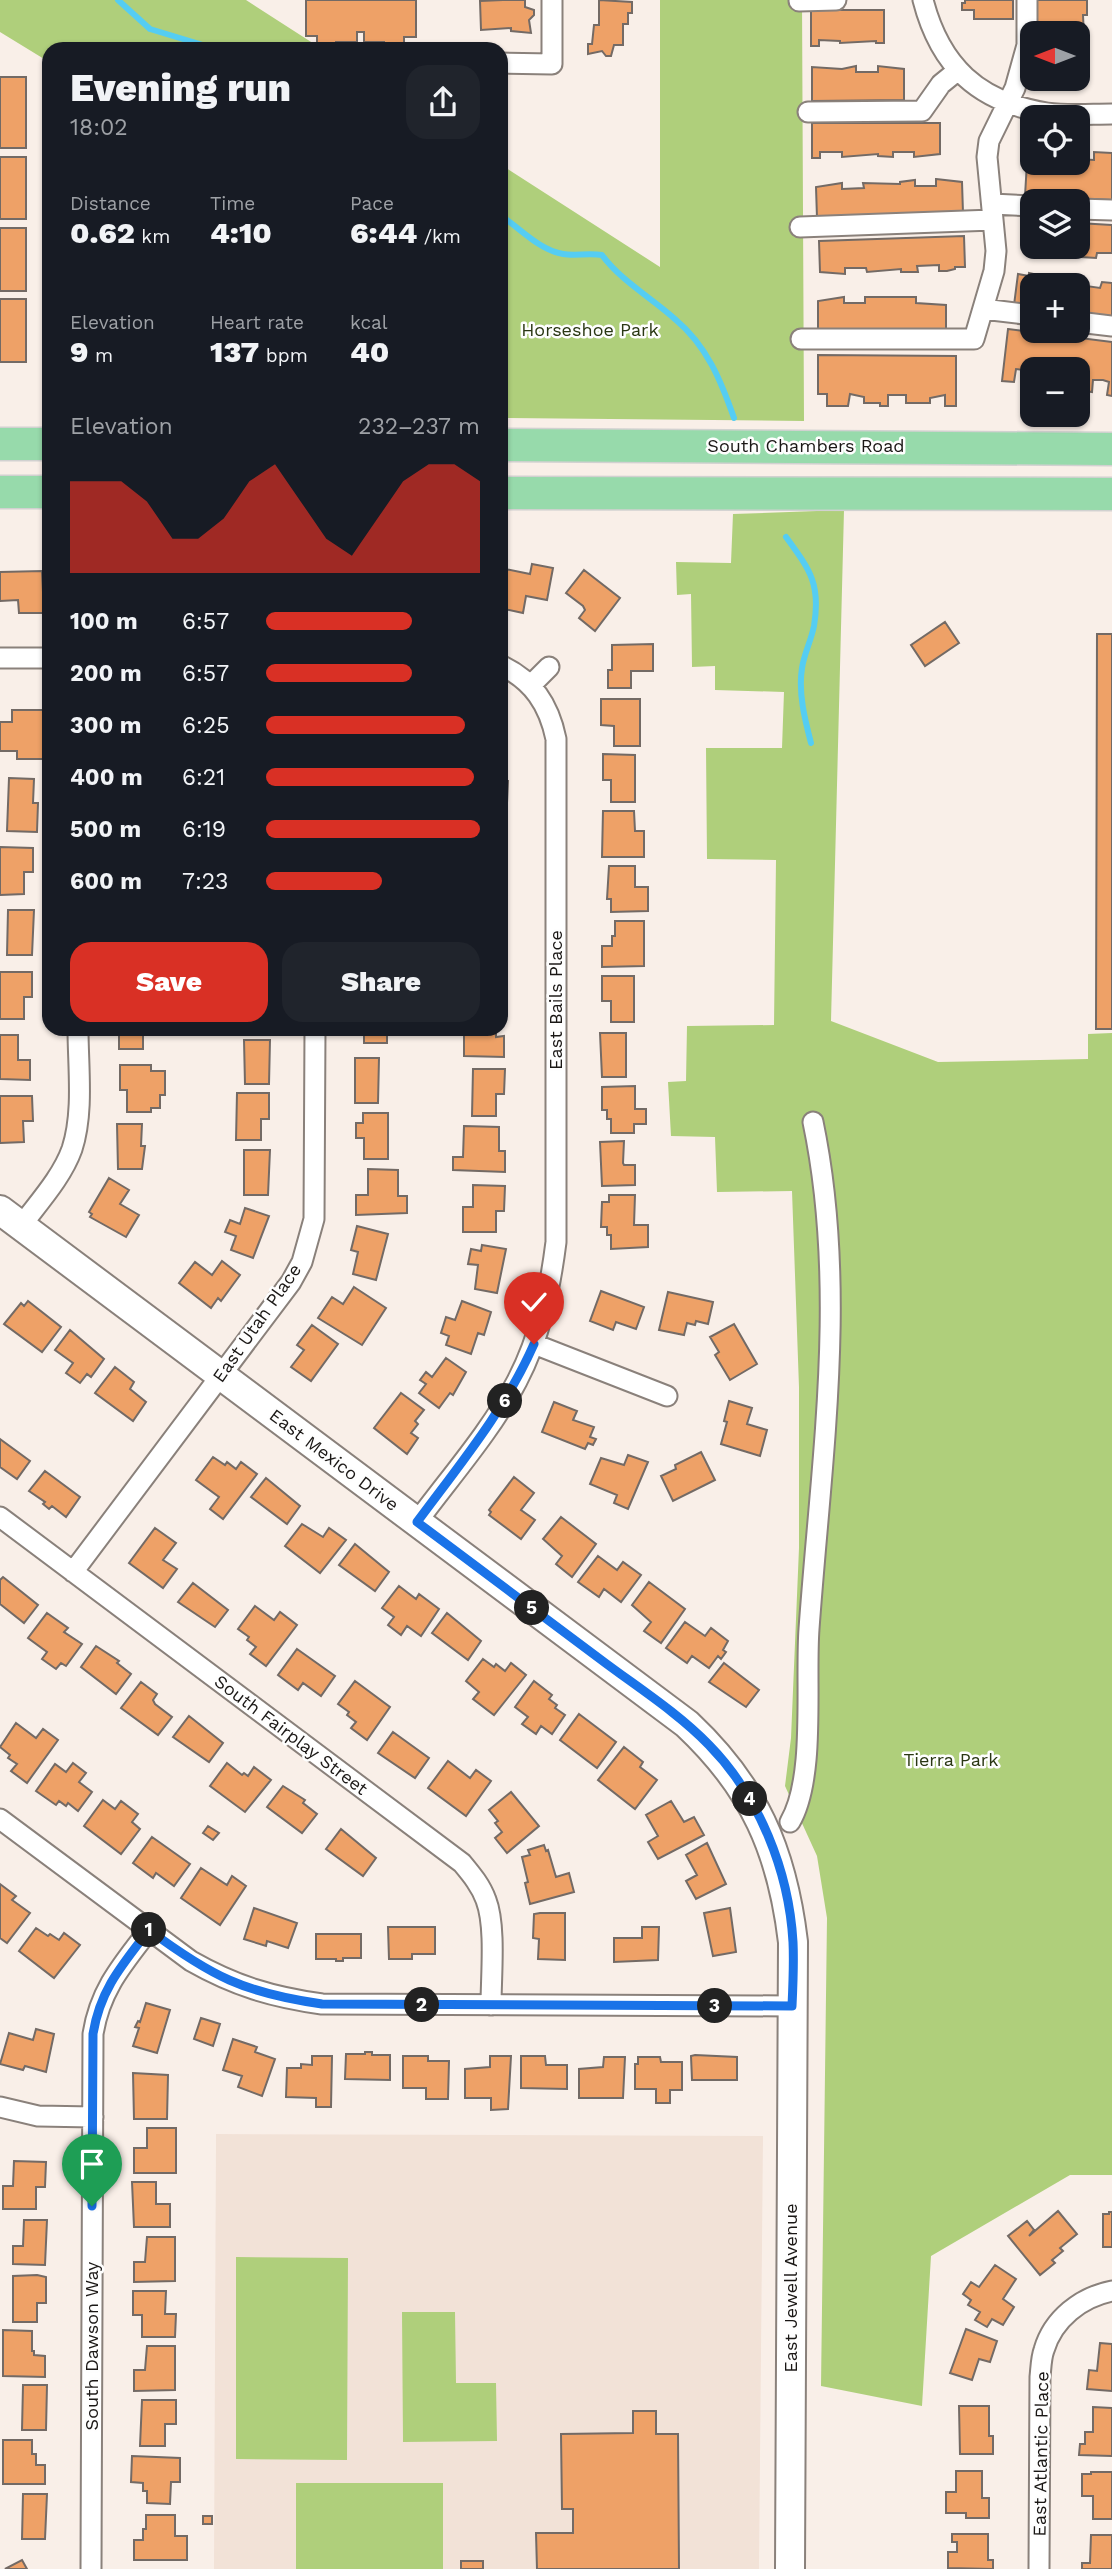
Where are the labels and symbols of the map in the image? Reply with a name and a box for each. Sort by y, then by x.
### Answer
north arrow [1020,21,1090,91]
park label: Horseshoe Park [521,319,659,340]
street label: South Chambers Road [707,435,905,456]
street label: East Bails Place [545,930,566,1070]
street label: East Utah Place [208,1259,305,1386]
pin [504,1272,564,1344]
pin: 6 [488,1384,522,1418]
street label: East Mexico Drive [266,1404,403,1515]
pin: 5 [514,1590,550,1626]
street label: South Fairplay Street [211,1670,372,1799]
park label: Tierra Park [904,1749,998,1770]
pin: 4 [732,1782,768,1816]
pin: 1 [132,1912,166,1948]
pin: 2 [404,1988,440,2022]
pin: 3 [698,1988,732,2024]
pin [62,2134,122,2206]
street label: East Jewell Avenue [780,2203,801,2373]
street label: South Dawson Way [81,2261,102,2430]
street label: East Atlantic Place [1029,2371,1052,2537]

